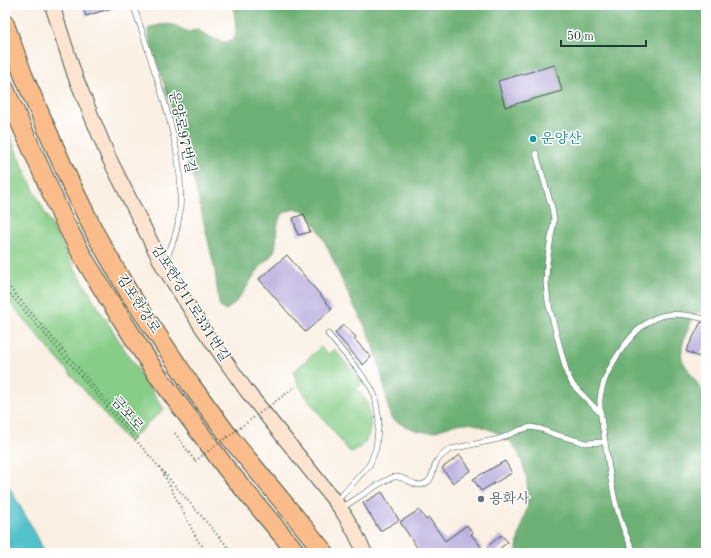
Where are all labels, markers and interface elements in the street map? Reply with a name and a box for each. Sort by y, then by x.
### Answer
scale bar [561,22,646,48]
text: 50 m [567,30,594,43]
street label: 운양로97번길 [166,89,199,174]
place label: 운양산 [541,131,582,146]
marker: 운양산 [528,134,538,144]
street label: 김포한강11로331번길 [148,241,233,364]
street label: 김포한강로 [114,271,163,337]
street label: 금포로 [108,393,147,434]
place label: 용화사 [489,491,530,506]
marker: 용화사 [476,494,486,504]

